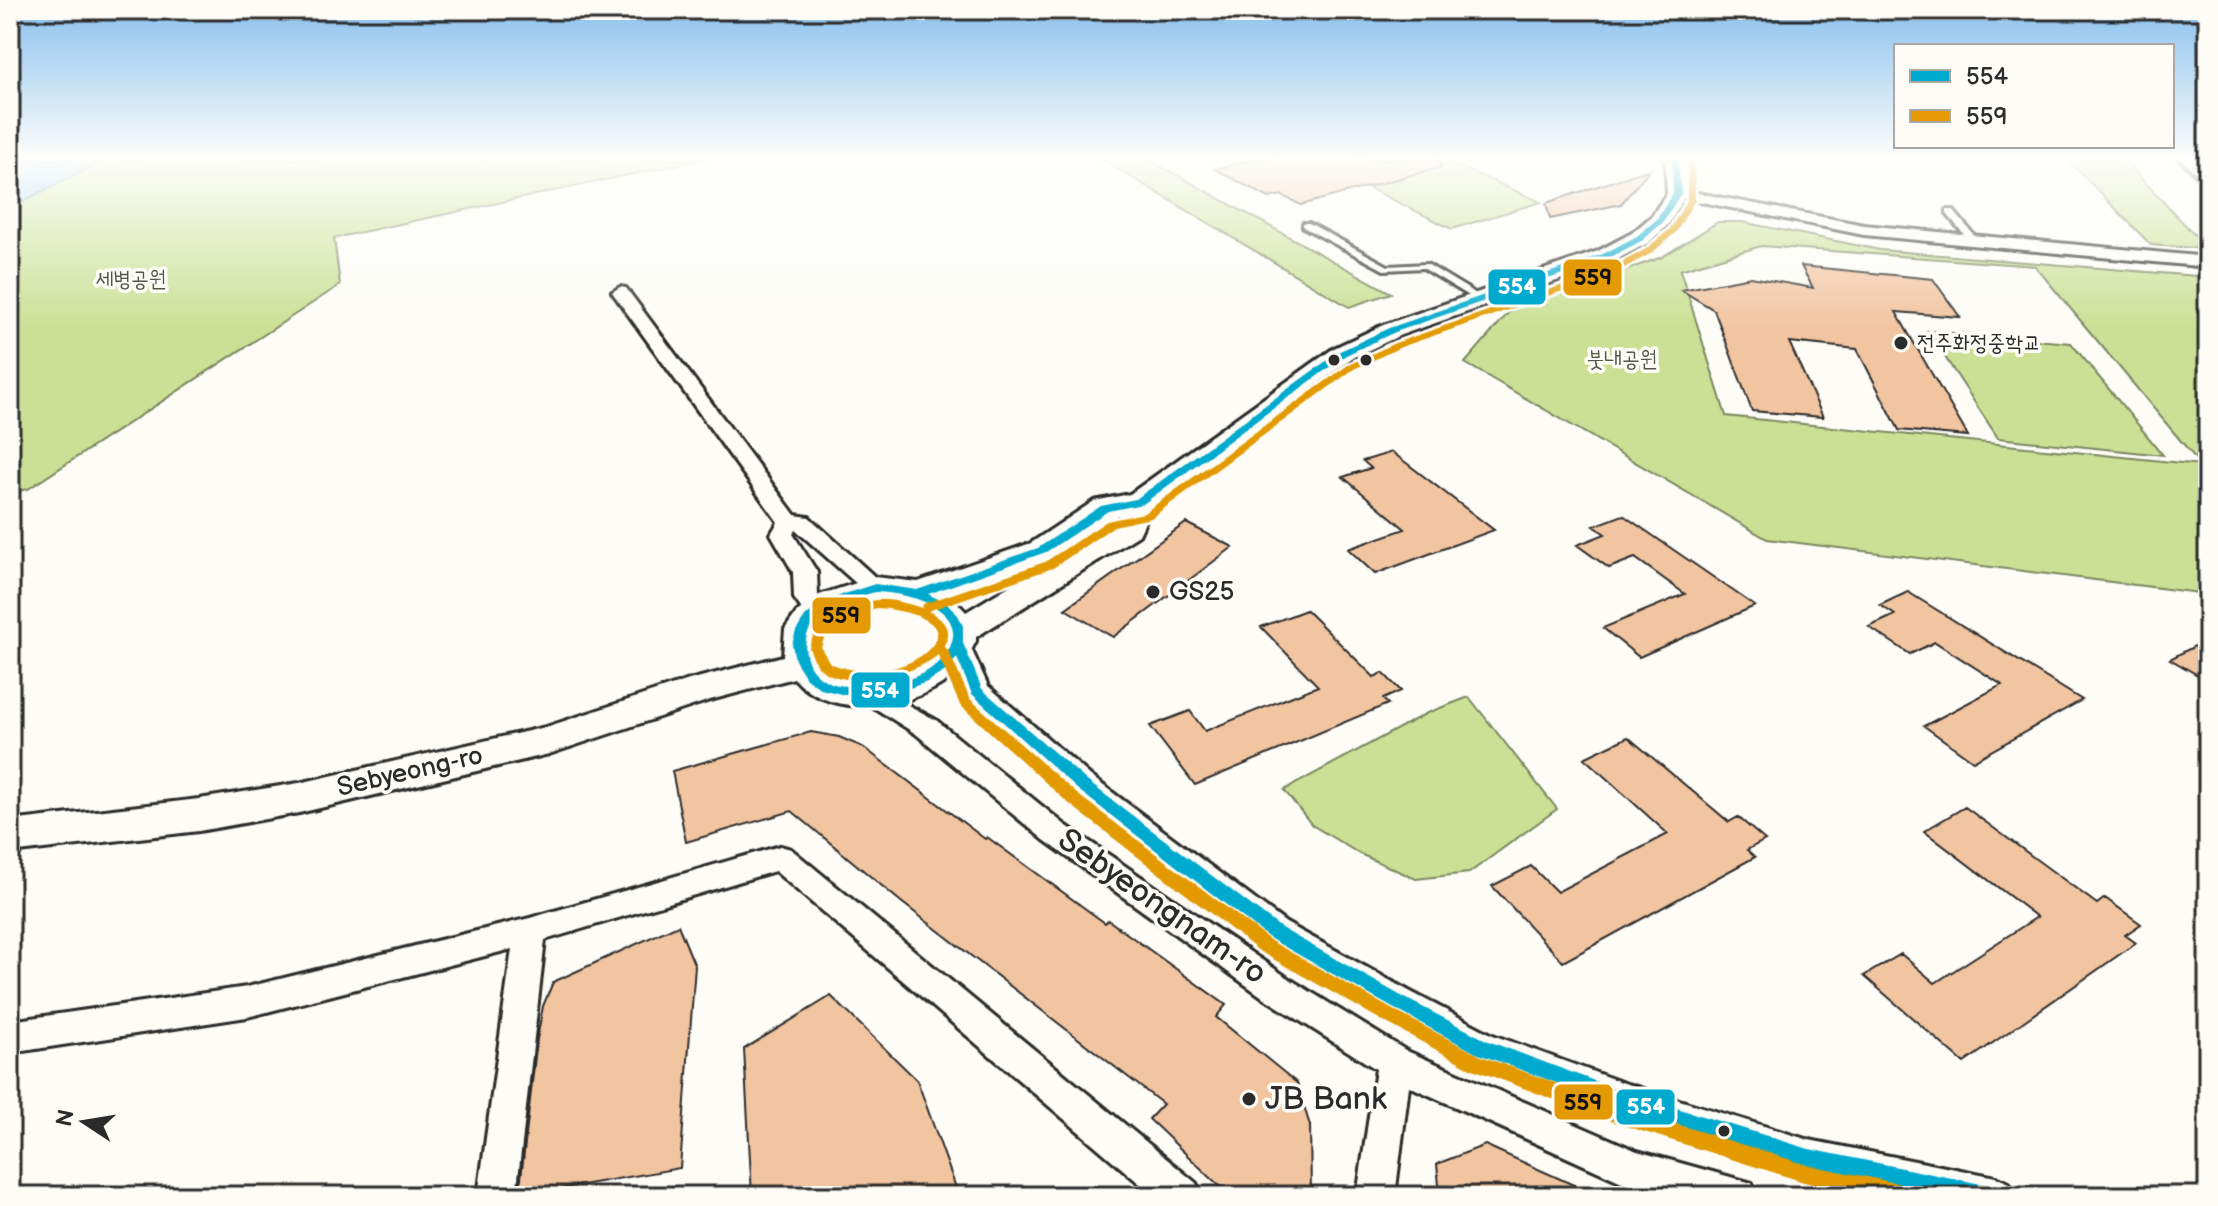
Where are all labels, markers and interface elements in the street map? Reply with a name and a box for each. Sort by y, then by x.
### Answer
legend [1894,44,2174,148]
text: 554 [1966,62,2009,91]
text: 559 [1966,102,2007,131]
line badge: 559 [1562,258,1623,297]
text: 559 [1574,265,1612,292]
park label: 세병공원 [96,266,166,293]
line badge: 554 [1487,268,1547,306]
text: 554 [1498,274,1536,301]
place label: 전주화정중학교 [1917,330,2041,357]
marker: 전주화정중학교 [1892,334,1910,352]
park label: 붓내공원 [1587,346,1657,373]
unlabelled marker [1326,352,1342,368]
unlabelled marker [1358,352,1374,368]
place label: GS25 [1169,577,1234,608]
marker: GS25 [1144,583,1162,601]
line badge: 559 [811,596,872,635]
text: 559 [822,603,860,630]
line badge: 554 [850,671,911,709]
text: 554 [861,678,899,705]
street label: Sebyeong-ro [334,740,486,804]
street label: Sebyeongnam-ro [1050,821,1274,993]
place label: JB Bank [1265,1080,1387,1119]
north arrow [44,1082,124,1162]
line badge: 559 [1553,1083,1614,1121]
line badge: 554 [1615,1088,1676,1126]
marker: JB Bank [1240,1090,1258,1108]
text: 559 [1564,1090,1602,1117]
text: 554 [1627,1094,1665,1121]
text: N [51,1107,81,1129]
unlabelled marker [1716,1123,1732,1139]

